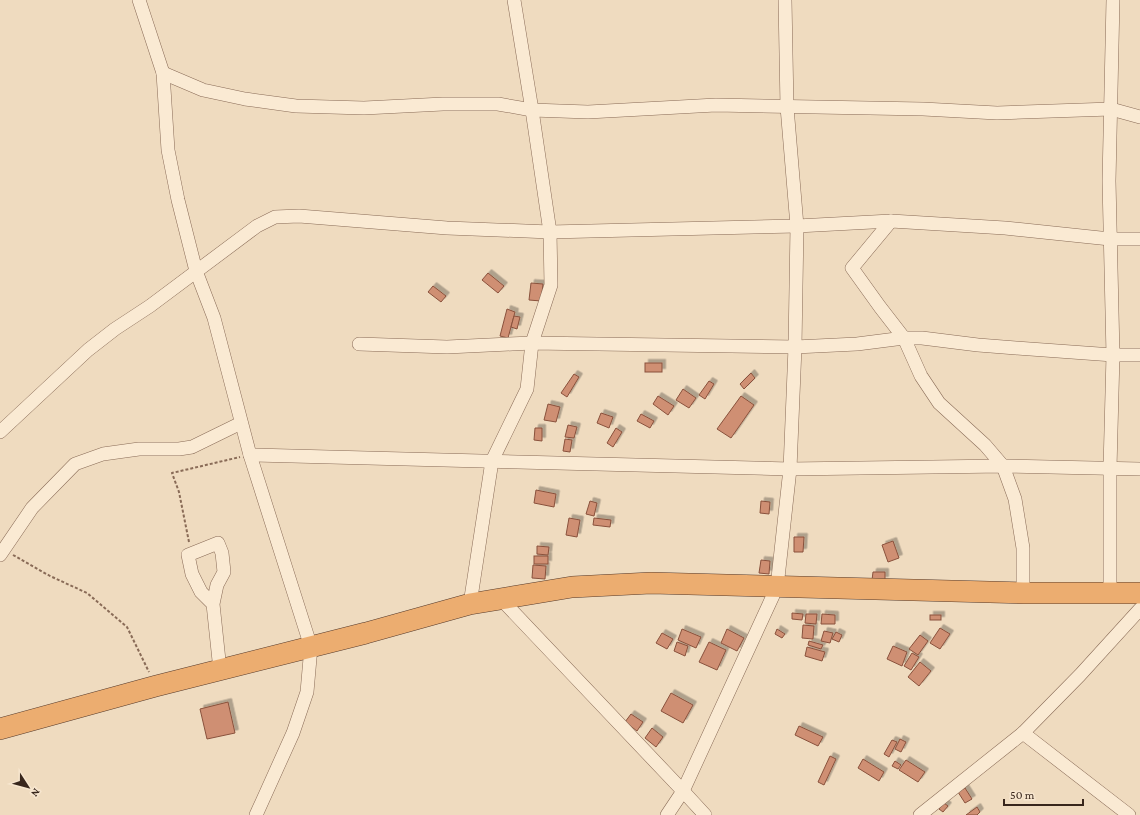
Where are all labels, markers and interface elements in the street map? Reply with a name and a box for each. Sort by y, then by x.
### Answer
north arrow [8,767,48,807]
scale bar [1004,781,1083,807]
text: N [29,786,43,800]
text: 50 m [1010,788,1035,802]

